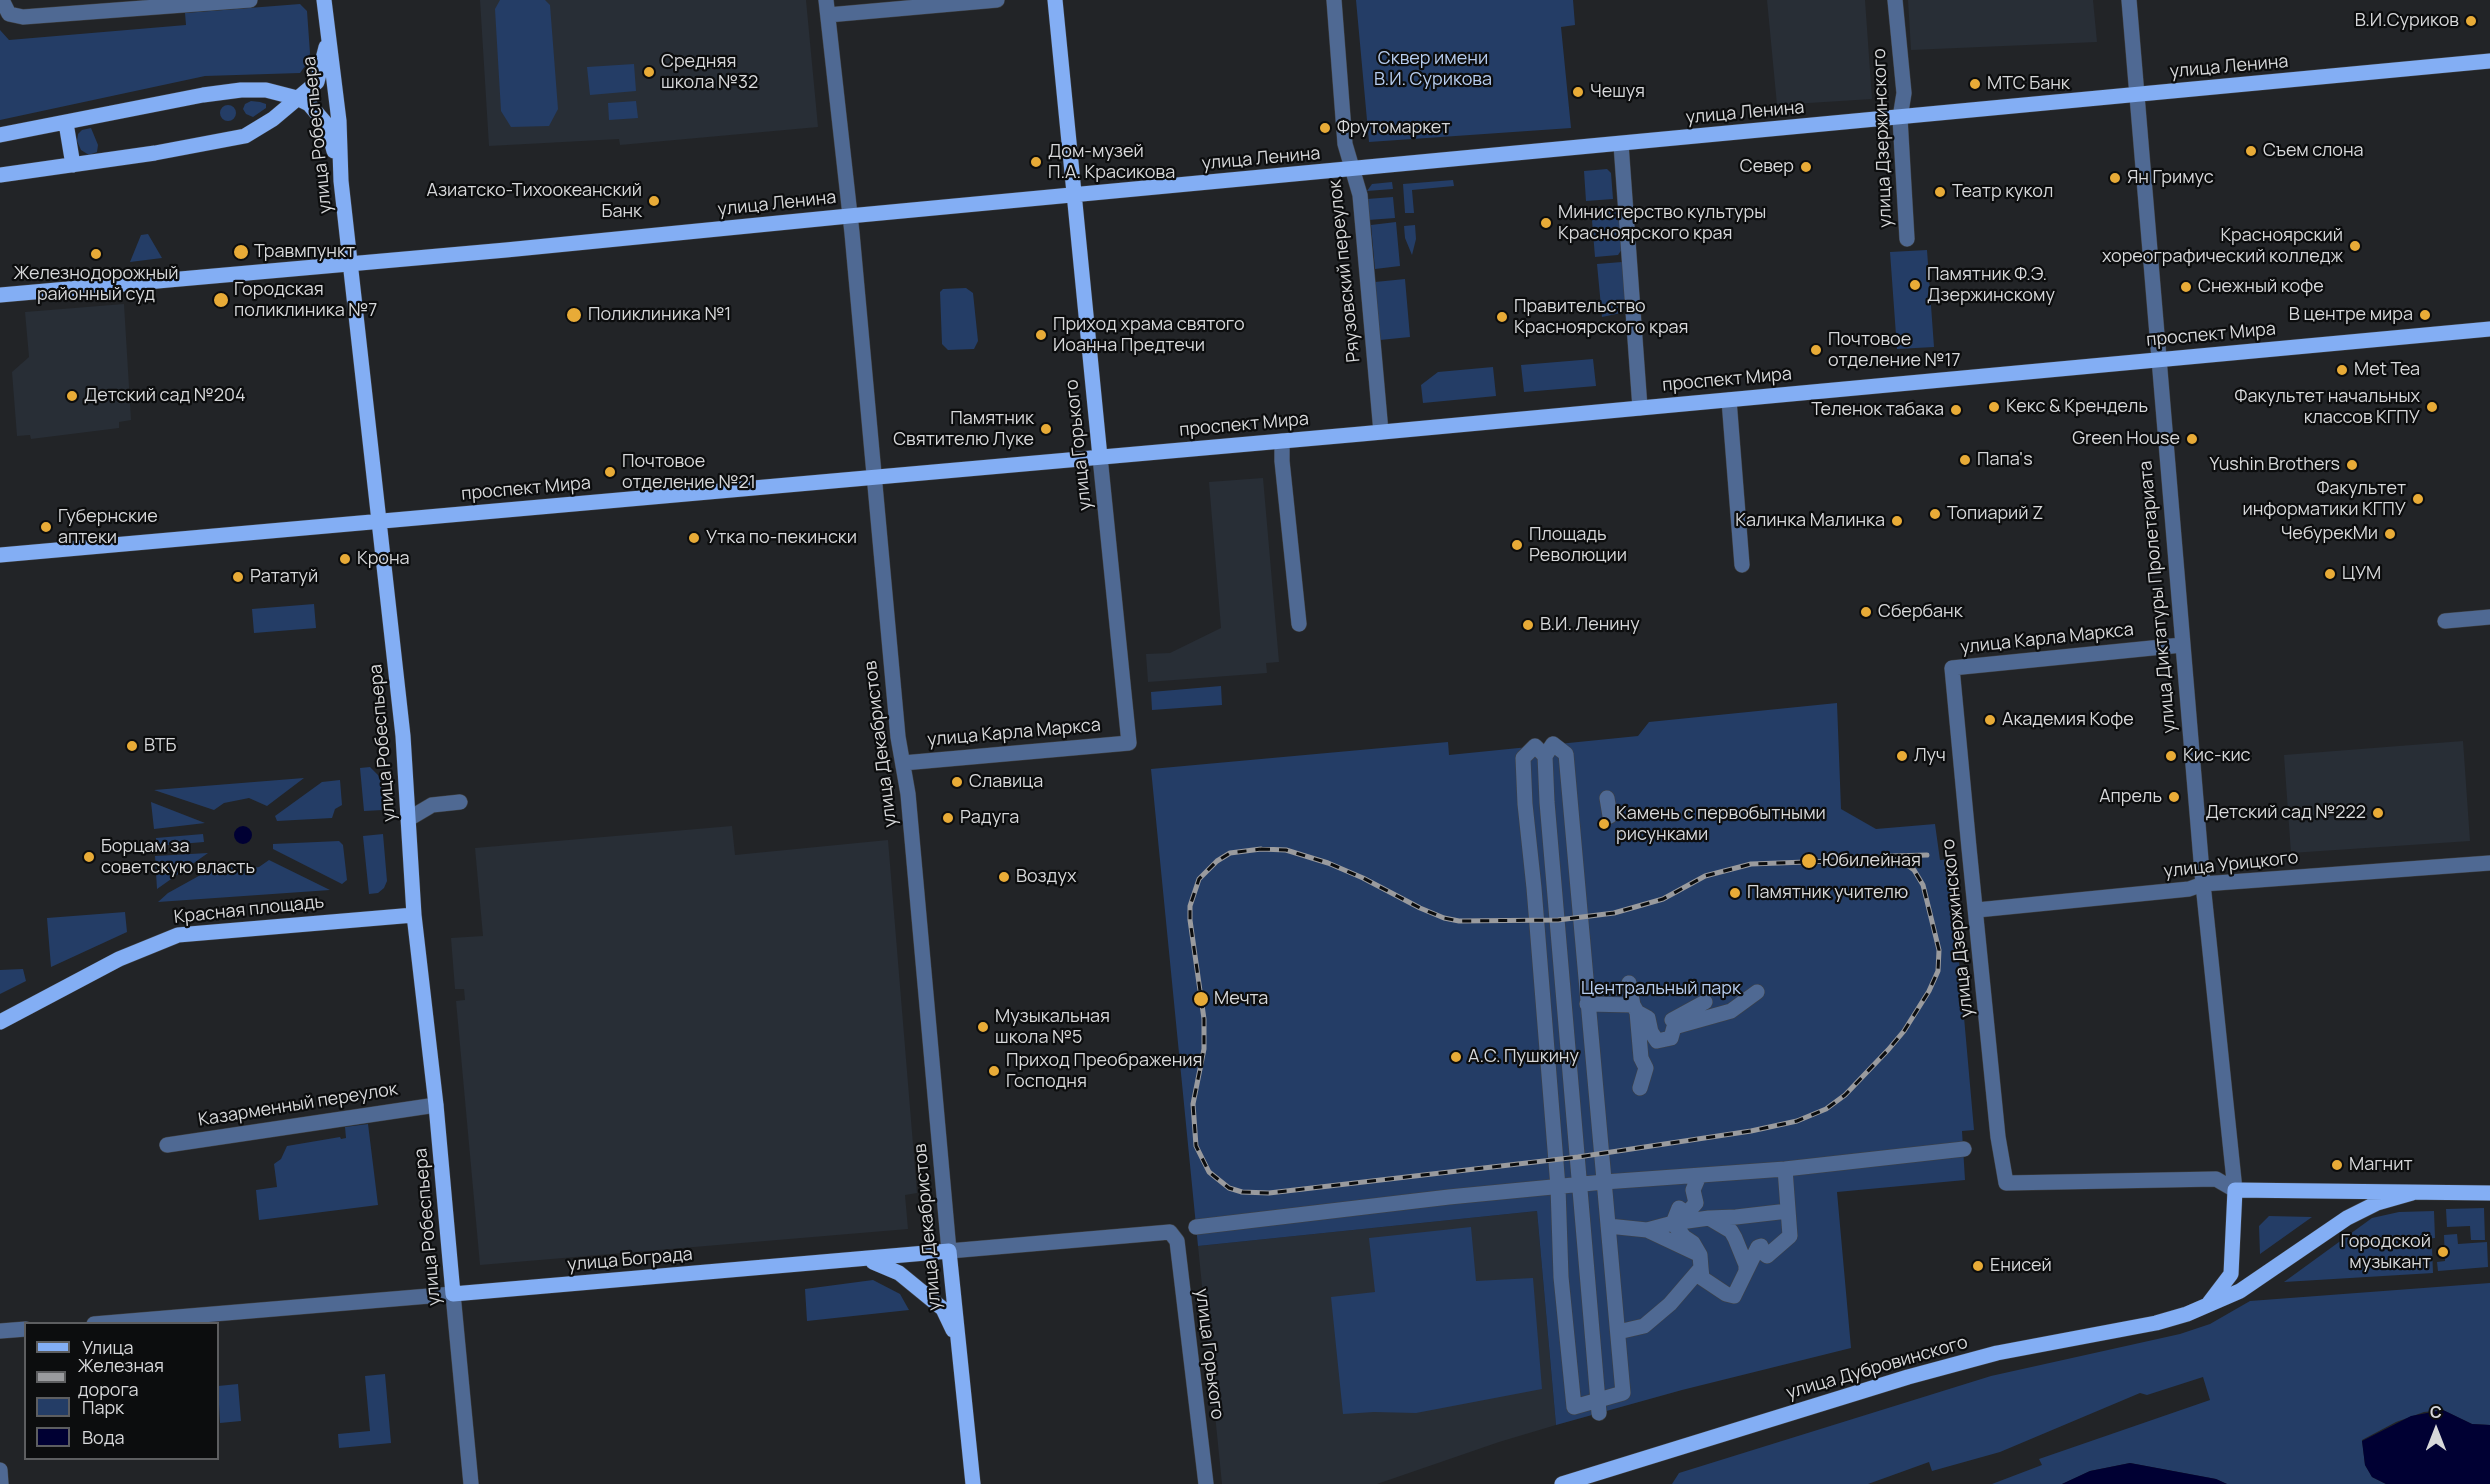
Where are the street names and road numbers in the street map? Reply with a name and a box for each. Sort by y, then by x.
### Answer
street label: улица Дзержинского [1869,48,1897,228]
street label: улица Ленина [2169,51,2289,83]
street label: улица Робеспьера [299,55,337,215]
street label: улица Ленина [1685,97,1805,129]
street label: улица Ленина [1201,143,1321,175]
street label: Ряузовский переулок [1325,179,1365,363]
street label: улица Ленина [717,187,837,221]
street label: проспект Мира [2145,319,2277,351]
street label: проспект Мира [1661,364,1793,396]
street label: улица Горького [1061,378,1097,512]
street label: проспект Мира [1178,409,1310,441]
street label: улица Диктатуры Пролетариата [2135,460,2181,734]
street label: проспект Мира [460,473,592,505]
street label: улица Карла Маркса [1959,619,2135,659]
street label: улица Декабристов [860,660,902,828]
street label: улица Робеспьера [365,663,401,823]
street label: улица Карла Маркса [926,715,1102,751]
street label: улица Дзержинского [1938,838,1978,1018]
street label: улица Урицкого [2163,847,2299,883]
street label: Красная площадь [173,891,325,929]
street label: Казарменный переулок [197,1079,399,1131]
street label: улица Декабристов [910,1143,946,1311]
street label: улица Робеспьера [410,1147,446,1307]
street label: улица Бограда [566,1244,694,1276]
street label: улица Горького [1190,1287,1228,1421]
street label: улица Дубровинского [1784,1332,1970,1404]

